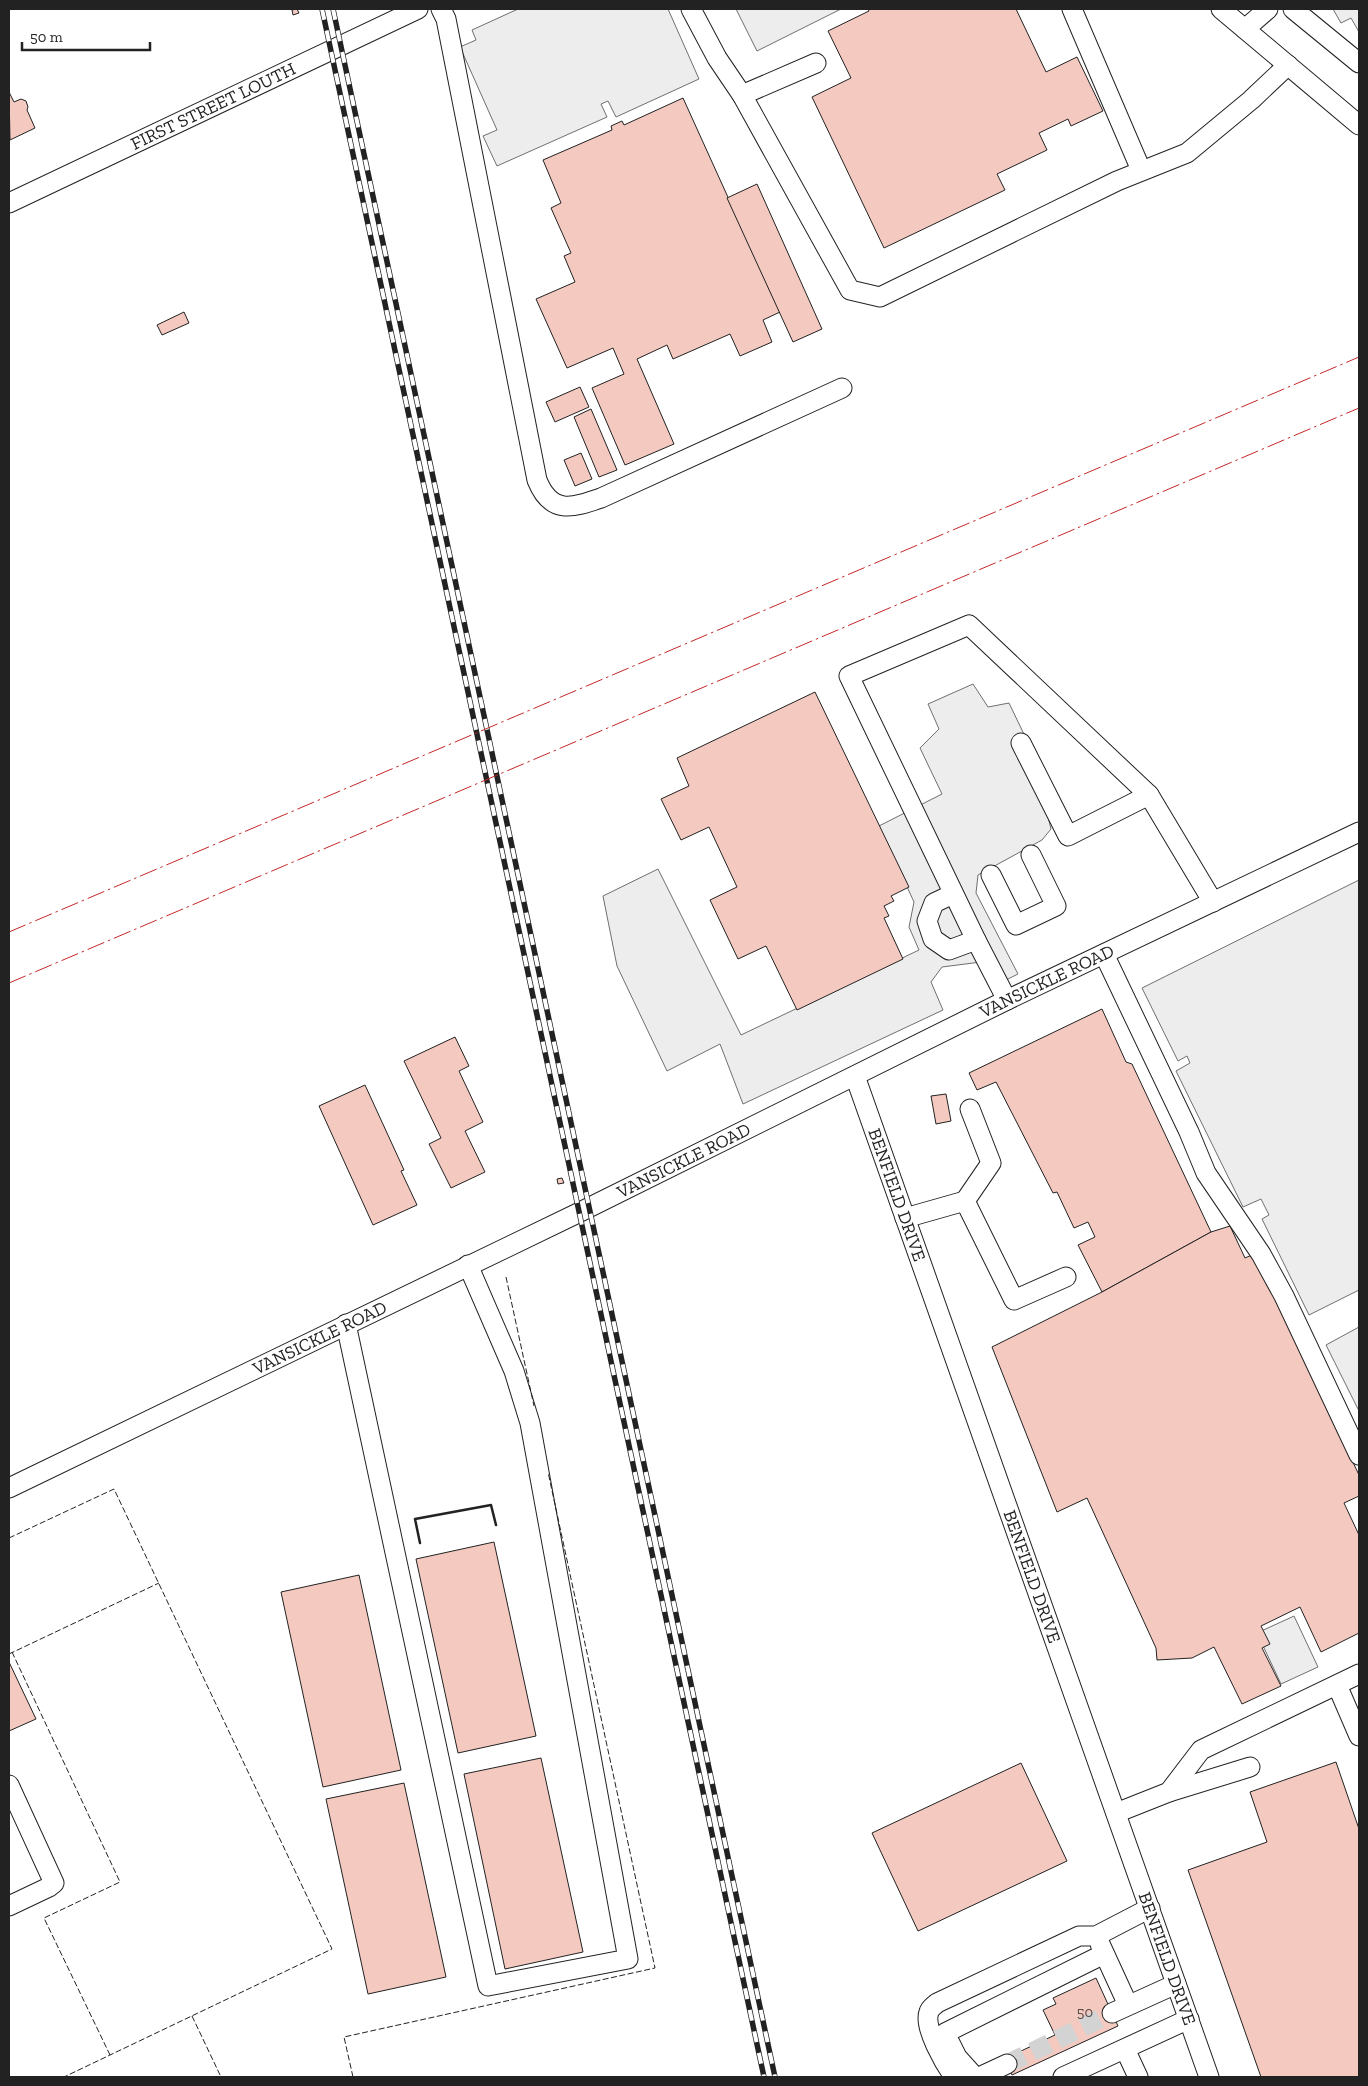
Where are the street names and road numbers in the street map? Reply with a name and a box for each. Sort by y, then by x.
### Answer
street label: FIRST STREET LOUTH [127,58,299,155]
street label: VANSICKLE ROAD [975,940,1118,1023]
street label: VANSICKLE ROAD [612,1118,754,1203]
street label: BENFIELD DRIVE [863,1125,931,1264]
street label: VANSICKLE ROAD [248,1296,390,1380]
street label: BENFIELD DRIVE [998,1507,1066,1646]
street label: BENFIELD DRIVE [1133,1889,1201,2028]

